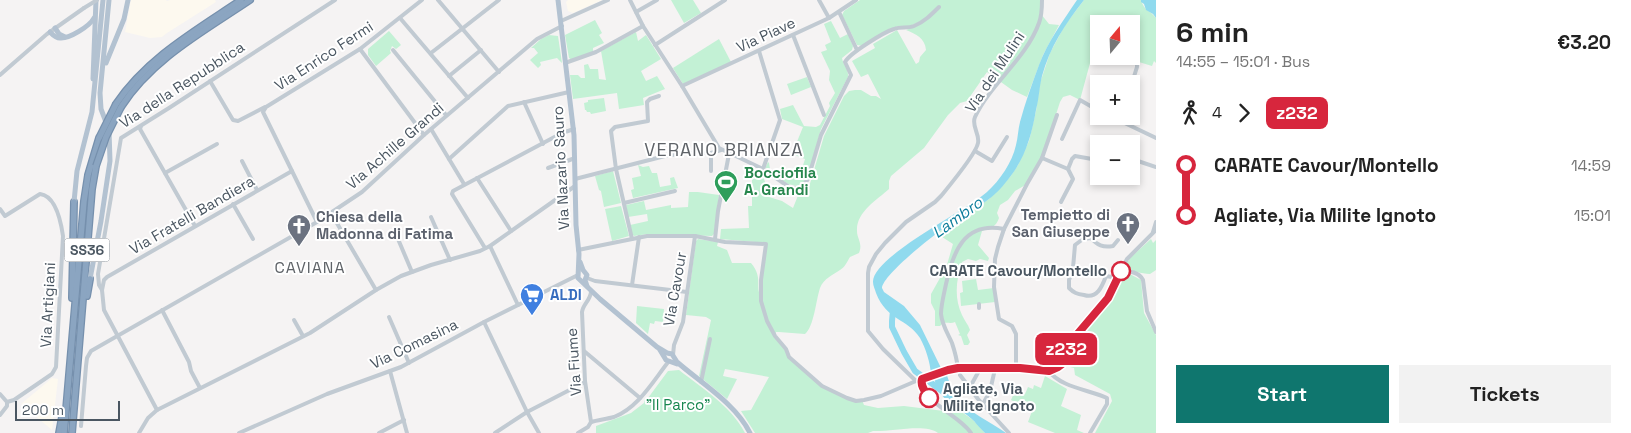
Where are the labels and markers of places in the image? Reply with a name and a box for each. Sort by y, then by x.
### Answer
place label: Bocciofila A. Grandi [744,163,817,199]
sports icon: Bocciofila A. Grandi [713,169,739,203]
place label: Tempietto di San Giuseppe [1012,205,1110,241]
place label: Chiesa della Madonna di Fatima [316,207,453,243]
church icon: Tempietto di San Giuseppe [1115,211,1141,245]
church icon: Chiesa della Madonna di Fatima [286,213,312,247]
place label: CARATE Cavour/Montello [930,261,1107,280]
marker: CARATE Cavour/Montello [1111,261,1131,281]
supermarket icon: ALDI [519,282,545,316]
place label: ALDI [550,285,582,304]
place label: Agliate, Via Milite Ignoto [943,379,1035,415]
marker: Agliate, Via Milite Ignoto [919,388,939,408]

